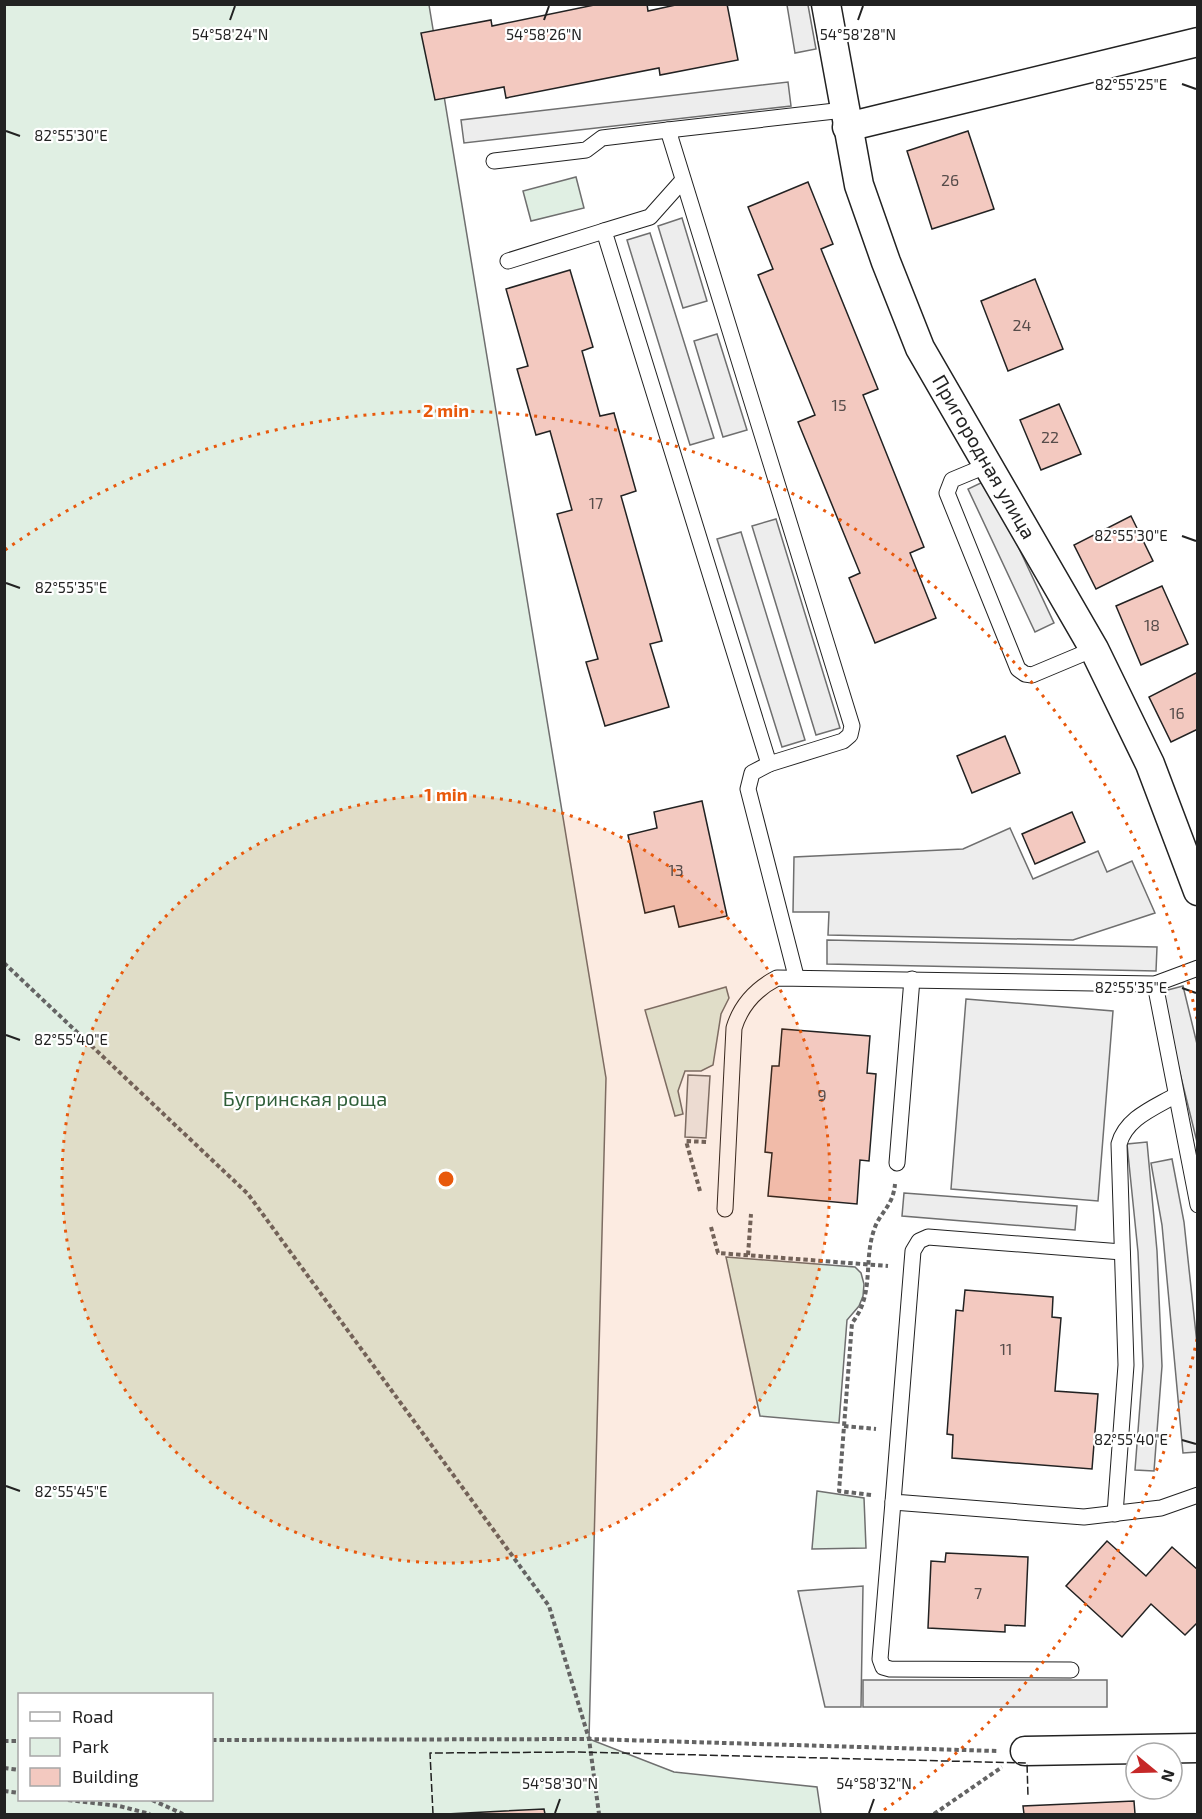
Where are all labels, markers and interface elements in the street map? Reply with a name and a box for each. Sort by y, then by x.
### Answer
text: 54°58'24"N [192,25,268,43]
text: 54°58'26"N [506,25,582,43]
text: 54°58'28"N [820,25,896,43]
text: 82°55'25"E [1095,75,1167,93]
text: 82°55'30"E [34,126,108,144]
house number: 26 [941,170,959,189]
house number: 24 [1013,315,1032,334]
street label: Пригородная улица [927,370,1042,543]
house number: 15 [832,395,846,414]
text: 2 min [423,399,469,421]
house number: 22 [1041,427,1059,446]
house number: 17 [589,493,603,512]
text: 82°55'30"E [1094,526,1168,544]
text: 82°55'35"E [35,578,107,596]
house number: 18 [1144,615,1160,634]
house number: 16 [1169,703,1185,722]
text: 1 min [424,783,468,805]
house number: 13 [668,860,684,879]
text: 82°55'35"E [1095,978,1167,996]
text: 82°55'40"E [34,1030,108,1048]
house number: 9 [817,1085,827,1104]
park label: Бугринская роща [223,1086,387,1111]
centre of rings [436,1169,456,1189]
house number: 11 [1000,1339,1012,1358]
text: 82°55'40"E [1094,1430,1168,1448]
text: 82°55'45"E [35,1482,107,1500]
house number: 7 [974,1583,982,1602]
legend [18,1693,213,1801]
text: Road [72,1705,113,1727]
text: Park [72,1735,109,1757]
north arrow [1124,1741,1184,1801]
text: Building [72,1765,139,1787]
text: N [1158,1767,1180,1785]
text: 54°58'30"N [522,1774,598,1792]
text: 54°58'32"N [836,1774,912,1792]

